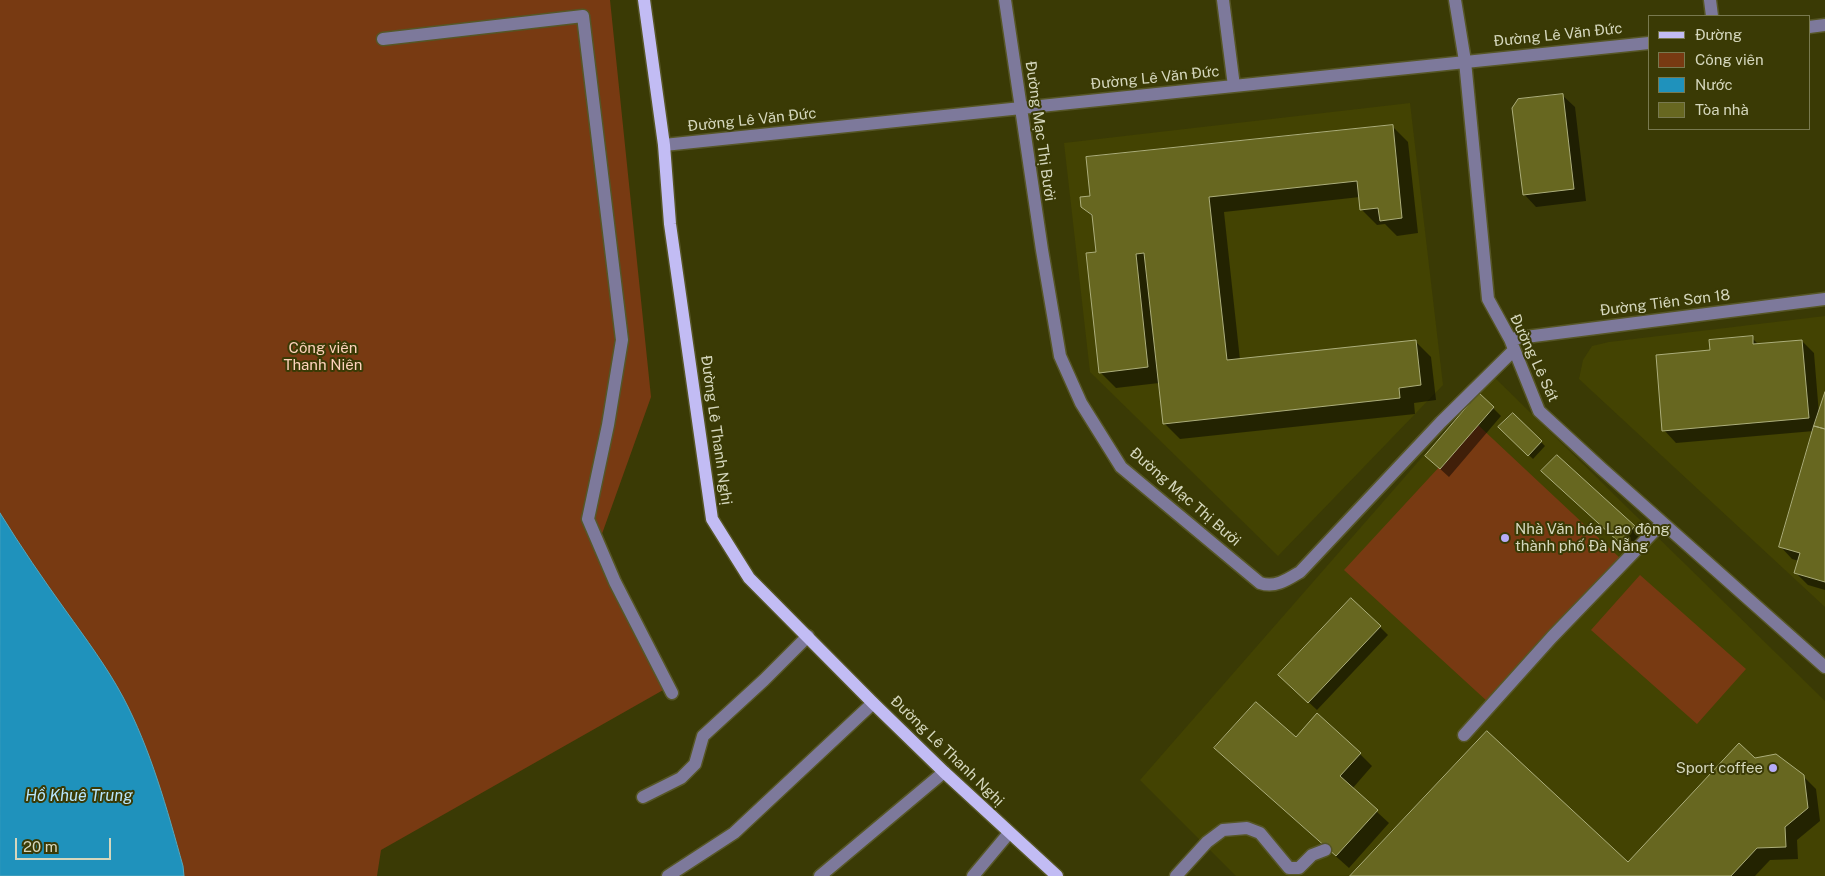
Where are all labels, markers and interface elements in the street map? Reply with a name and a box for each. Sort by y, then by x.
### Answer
legend [1648,15,1810,130]
street label: Đường Lê Văn Đức [1493,19,1623,51]
text: Đường [1695,26,1742,43]
text: Công viên [1695,51,1764,68]
street label: Đường Mạc Thị Bưởi [1021,60,1059,202]
street label: Đường Lê Văn Đức [1090,62,1220,94]
text: Nước [1695,76,1733,93]
text: Tòa nhà [1695,101,1749,118]
street label: Đường Lê Văn Đức [687,104,817,136]
street label: Đường Tiên Sơn 18 [1599,286,1731,320]
street label: Đường Lê Sát [1506,311,1562,405]
park label: Công viên Thanh Niên [284,339,362,374]
street label: Đường Lê Thanh Nghị [697,354,735,506]
street label: Đường Mạc Thị Bưởi [1126,444,1244,550]
place label: Nhà Văn hóa Lao động thành phố Đà Nẵng [1515,520,1670,555]
marker: Nhà Văn hóa Lao động thành phố Đà Nẵng [1499,532,1511,544]
street label: Đường Lê Thanh Nghị [886,692,1008,810]
place label: Sport coffee [1676,759,1763,777]
marker: Sport coffee [1767,762,1779,774]
water label: Hồ Khuê Trung [25,786,133,806]
scale bar [18,828,114,860]
text: 20 m [23,838,58,855]

